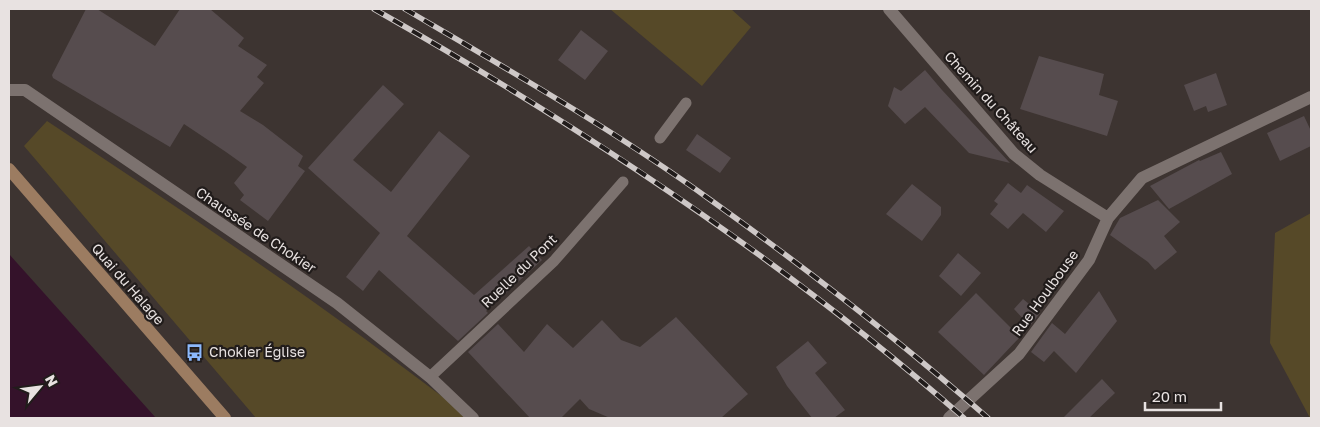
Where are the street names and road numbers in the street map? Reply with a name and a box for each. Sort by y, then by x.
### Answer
street label: Chemin du Château [941,47,1042,156]
street label: Chaussée de Chokier [193,183,320,276]
street label: Ruelle du Pont [477,230,560,311]
street label: Quai du Halage [88,240,168,328]
street label: Rue Houlbouse [1008,246,1082,339]

